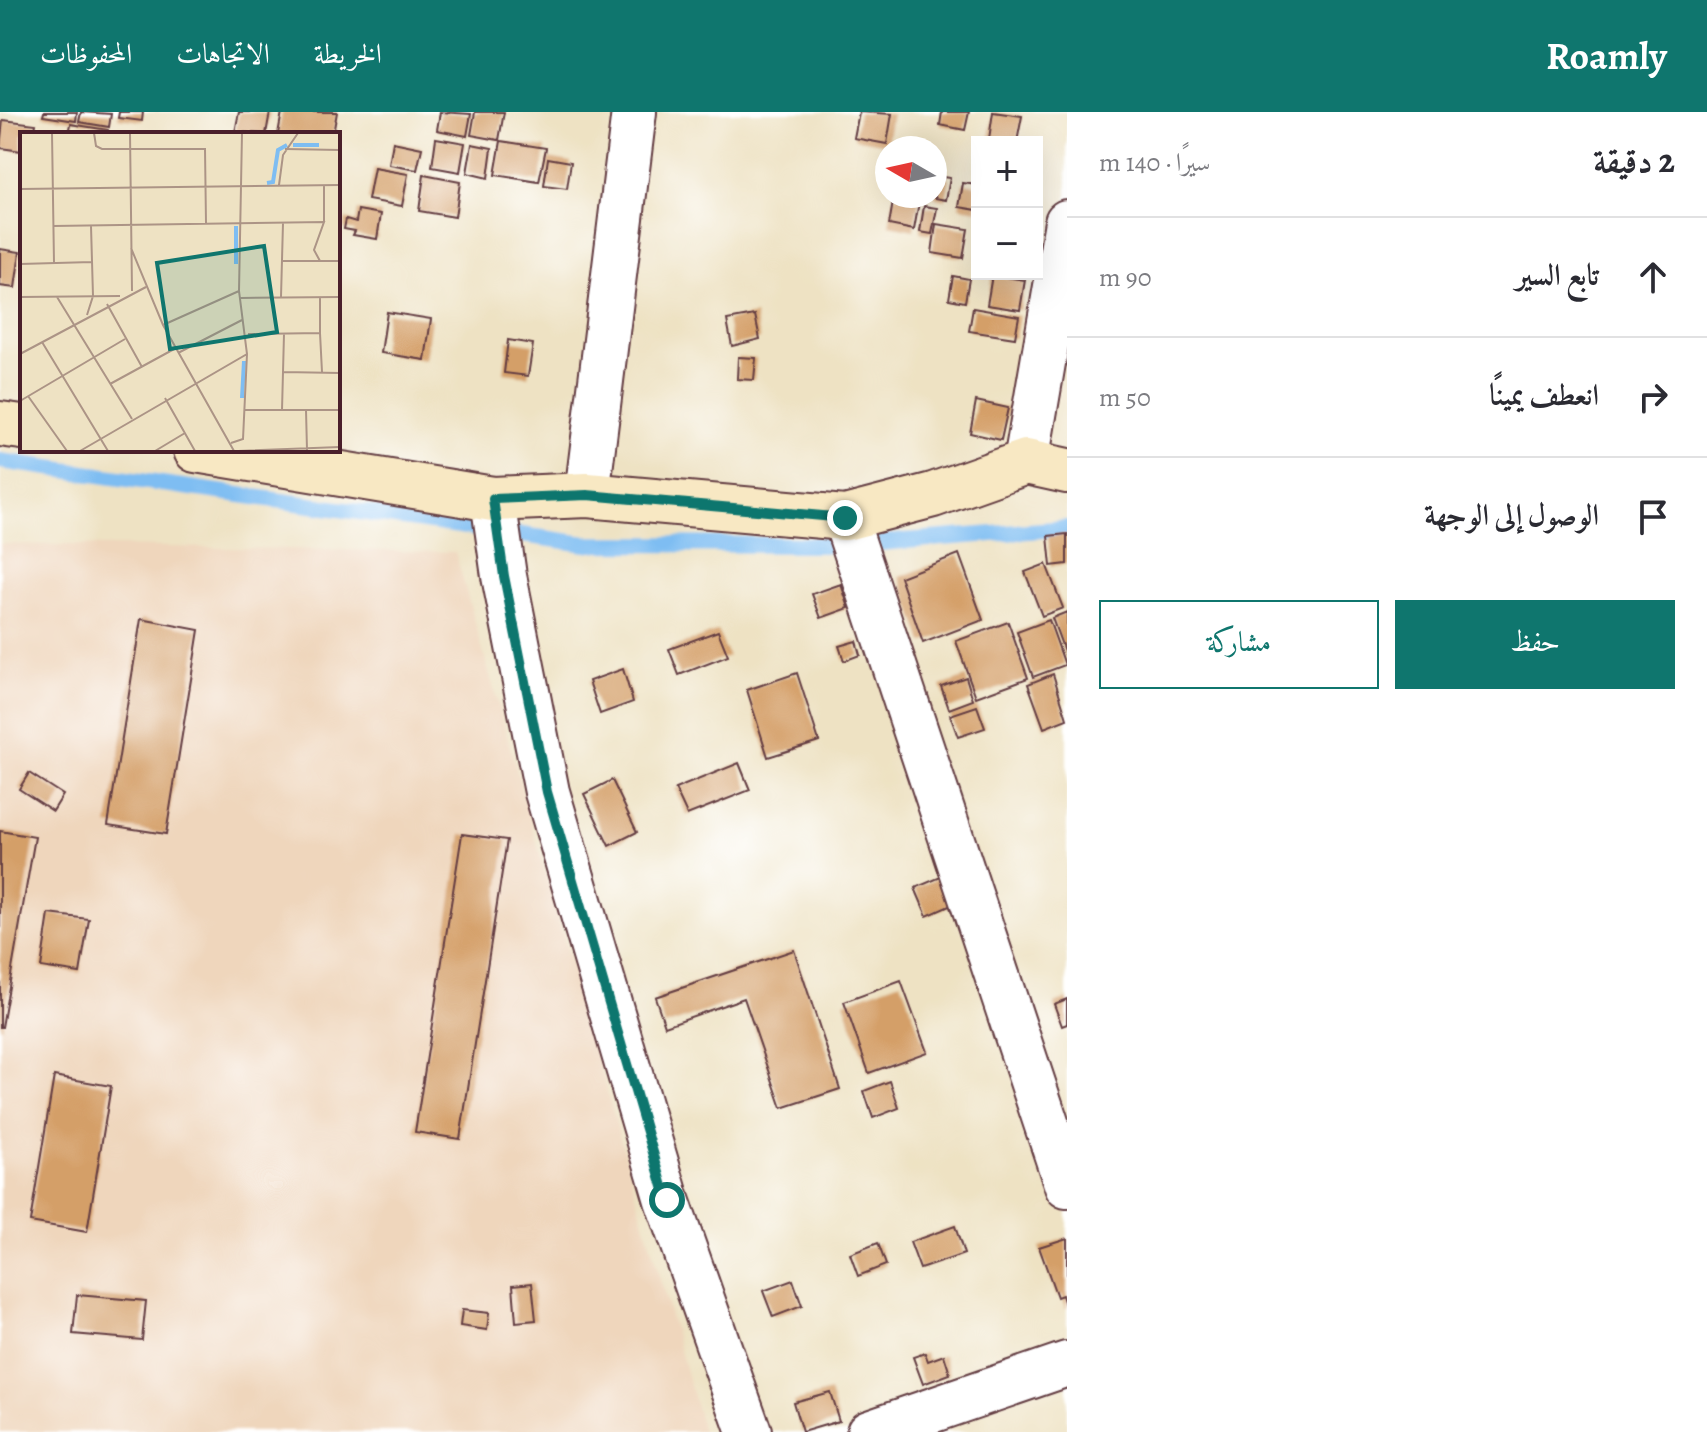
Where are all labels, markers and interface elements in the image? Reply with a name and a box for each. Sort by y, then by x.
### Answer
text: Roamly [1546,30,1667,82]
text: المحفوظات [40,35,132,73]
text: الاتجاهات [176,35,270,73]
text: الخريطة [314,35,382,73]
inset map [20,132,340,452]
north arrow [875,136,947,208]
map controls [971,136,1043,280]
button: + [971,136,1043,208]
text: 2 دقيقة [1593,137,1675,184]
text: سيرًا · 140 m [1099,145,1210,180]
button: − [971,208,1043,280]
text: تابع السير [1515,255,1599,295]
icon: ahead [1631,255,1675,299]
text: 90 m [1099,260,1152,295]
text: انعطف يمينًا [1489,375,1599,415]
icon: right [1631,375,1675,419]
text: 50 m [1099,380,1151,415]
text: الوصول إلى الوجهة [1424,495,1599,535]
icon: arrive [1631,495,1675,539]
route end [827,500,863,536]
button: مشاركة [1099,600,1379,689]
button: حفظ [1395,600,1675,689]
route start [649,1182,685,1218]

